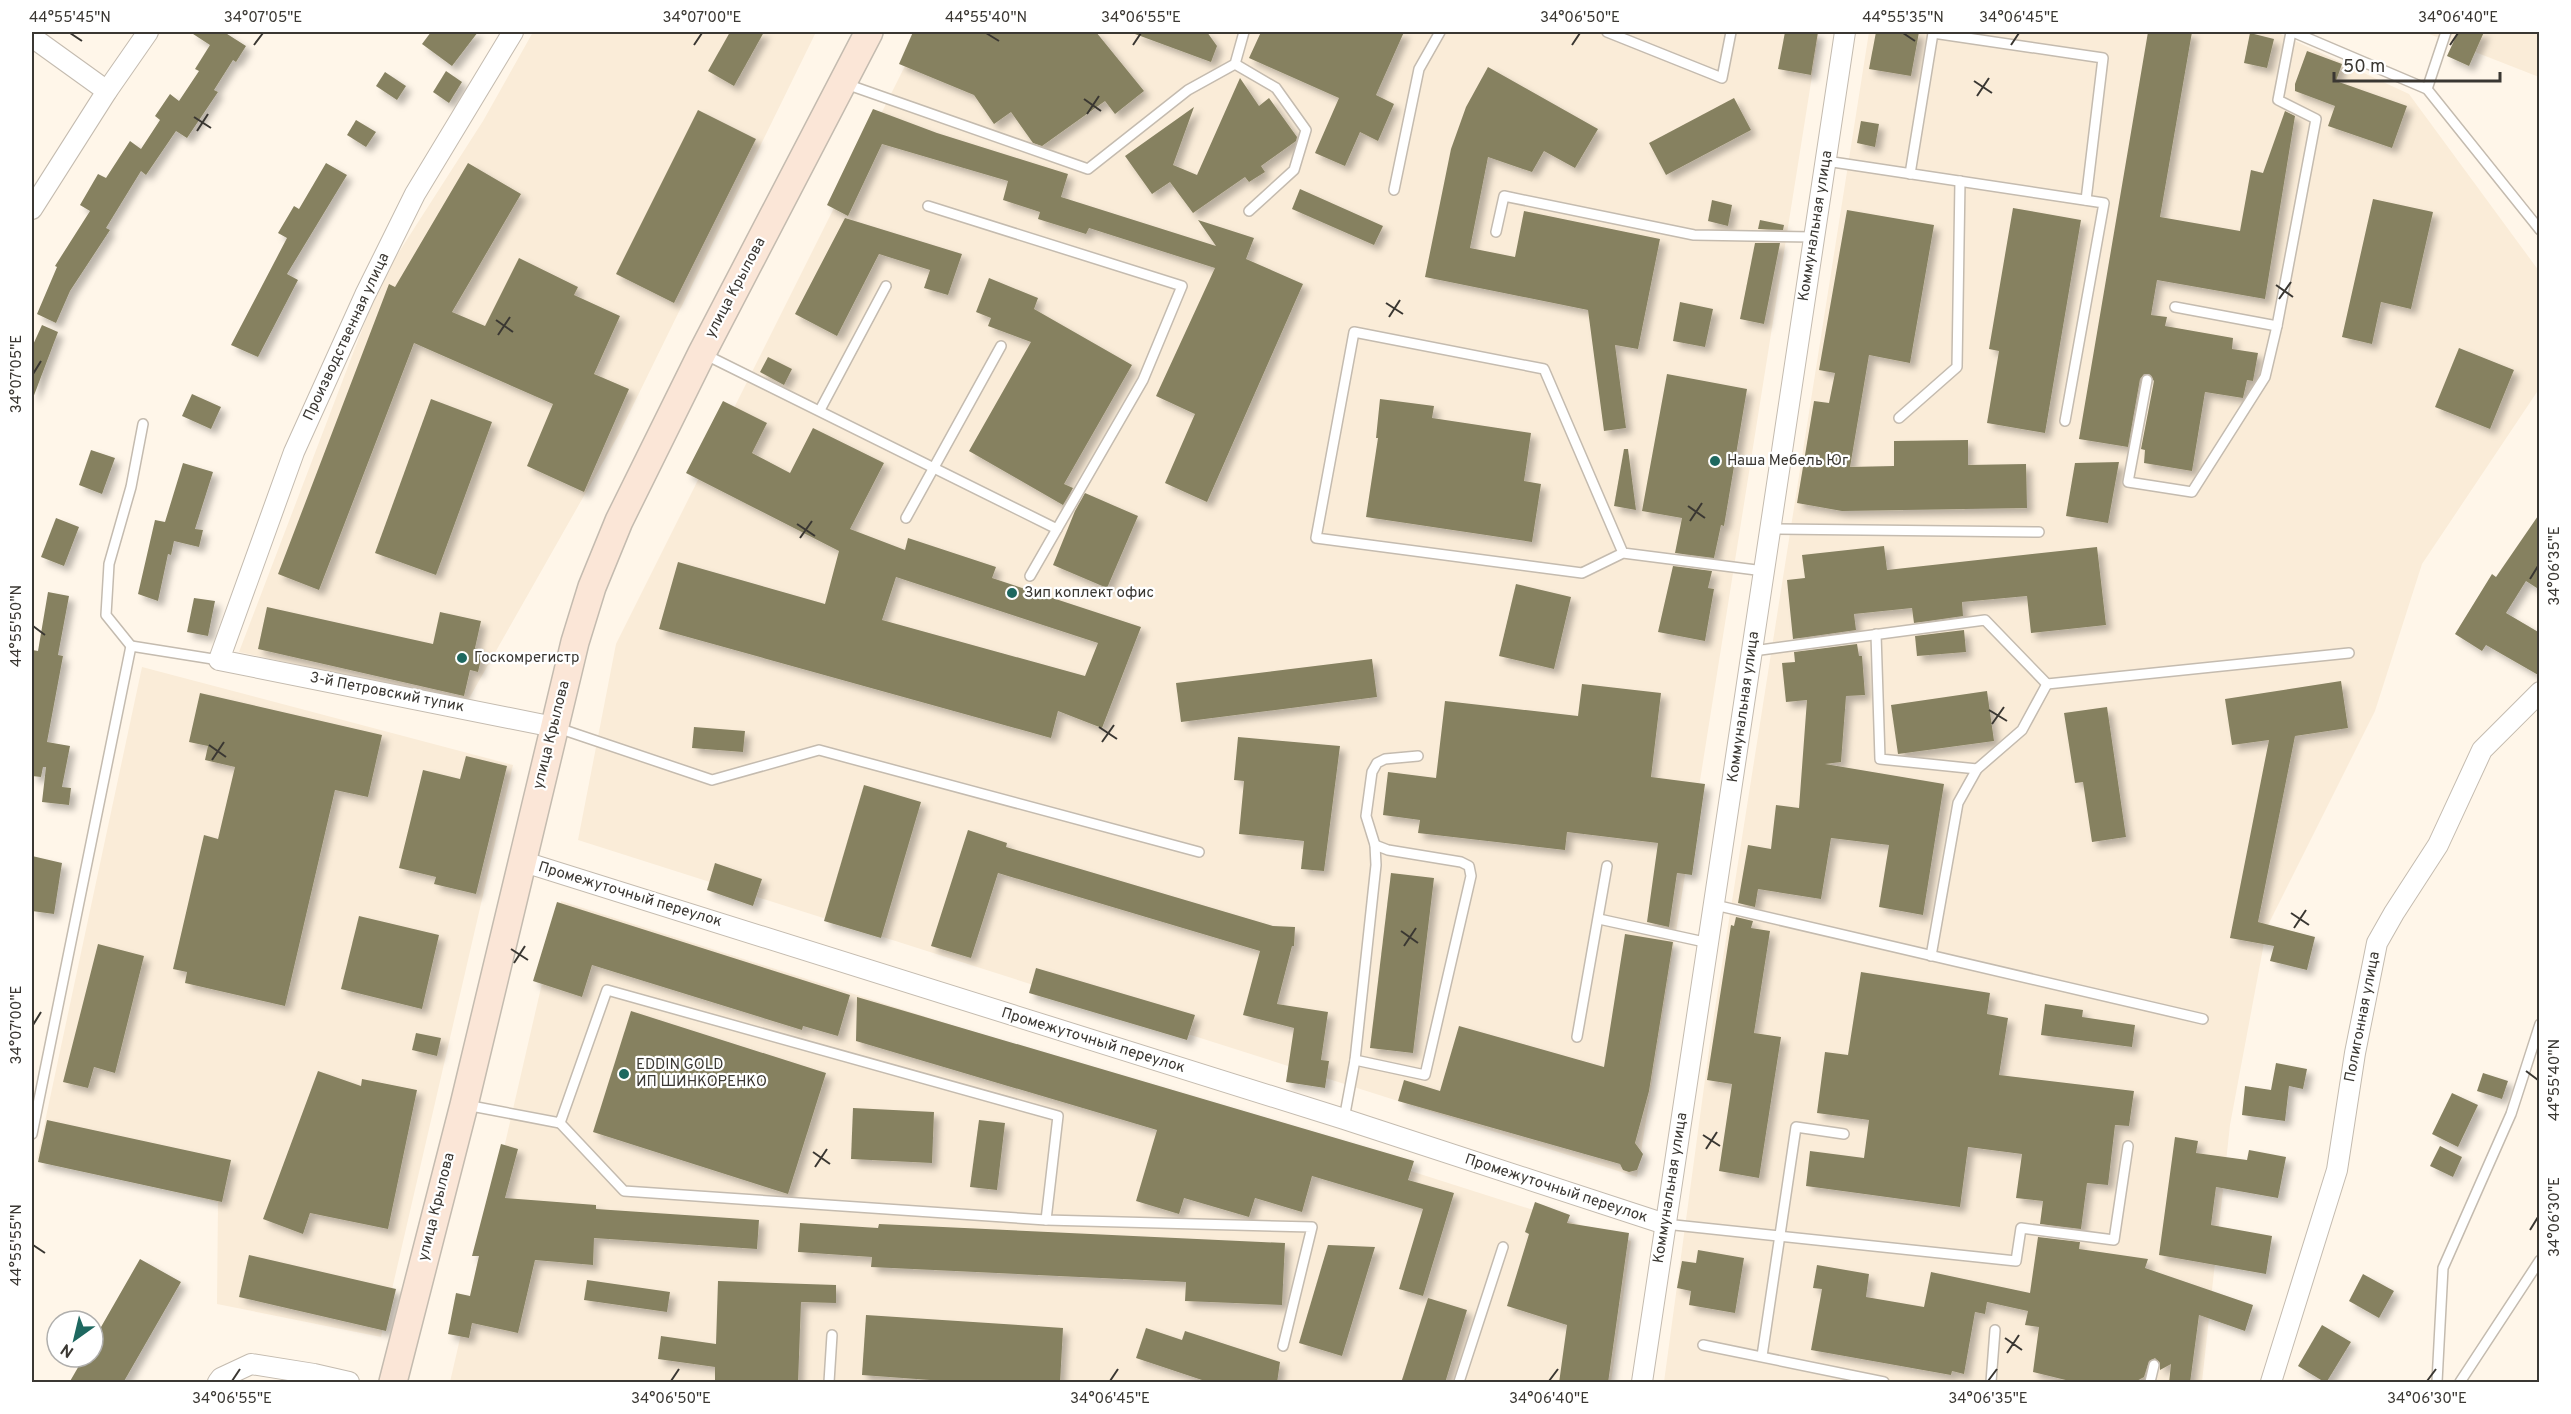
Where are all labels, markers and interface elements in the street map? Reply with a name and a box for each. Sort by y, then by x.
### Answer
text: 44°55'45"N [29,9,111,28]
text: 34°07'05"E [224,9,302,28]
text: 34°07'00"E [663,9,741,28]
text: 44°55'40"N [945,9,1027,28]
text: 34°06'55"E [1101,9,1181,28]
text: 34°06'50"E [1540,9,1620,28]
text: 44°55'35"N [1862,9,1944,28]
text: 34°06'45"E [1979,9,2059,28]
text: 34°06'40"E [2418,9,2498,28]
scale bar [2334,45,2500,83]
text: 50 m [2343,56,2385,79]
street label: Коммунальная улица [1795,149,1837,303]
street label: улица Крылова [702,235,770,341]
street label: Производственная улица [300,250,394,424]
text: 34°07'05"E [8,335,27,413]
place label: Наша Мебель Юг [1727,452,1848,471]
marker: Наша Мебель Юг [1708,454,1722,468]
text: 34°06'35"E [2546,526,2565,606]
place label: Зип коплект офис [1024,584,1154,603]
text: 44°55'50"N [8,585,27,667]
marker: Зип коплект офис [1005,586,1019,600]
street label: Коммунальная улица [1724,630,1764,784]
place label: Госкомрегистр [474,649,579,668]
marker: Госкомрегистр [455,651,469,665]
street label: 3-й Петровский тупик [308,669,466,717]
street label: улица Крылова [529,679,575,791]
street label: Промежуточный переулок [536,858,724,932]
street label: Полигонная улица [2341,950,2385,1084]
text: 34°07'00"E [8,986,27,1064]
street label: Промежуточный переулок [999,1004,1187,1078]
text: 44°55'40"N [2546,1039,2565,1121]
place label: EDDIN GOLD ИП ШИНКОРЕНКО [636,1056,767,1092]
marker: EDDIN GOLD ИП ШИНКОРЕНКО [617,1067,631,1081]
street label: Коммунальная улица [1650,1111,1692,1265]
street label: Промежуточный переулок [1462,1150,1650,1228]
street label: улица Крылова [414,1151,460,1263]
text: 34°06'30"E [2546,1177,2565,1257]
text: 44°55'55"N [8,1204,27,1286]
north arrow [45,1309,105,1369]
text: N [57,1338,78,1361]
text: 34°06'55"E [192,1390,272,1409]
text: 34°06'50"E [631,1390,711,1409]
text: 34°06'45"E [1070,1390,1150,1409]
text: 34°06'40"E [1509,1390,1589,1409]
text: 34°06'35"E [1948,1390,2028,1409]
text: 34°06'30"E [2387,1390,2467,1409]

